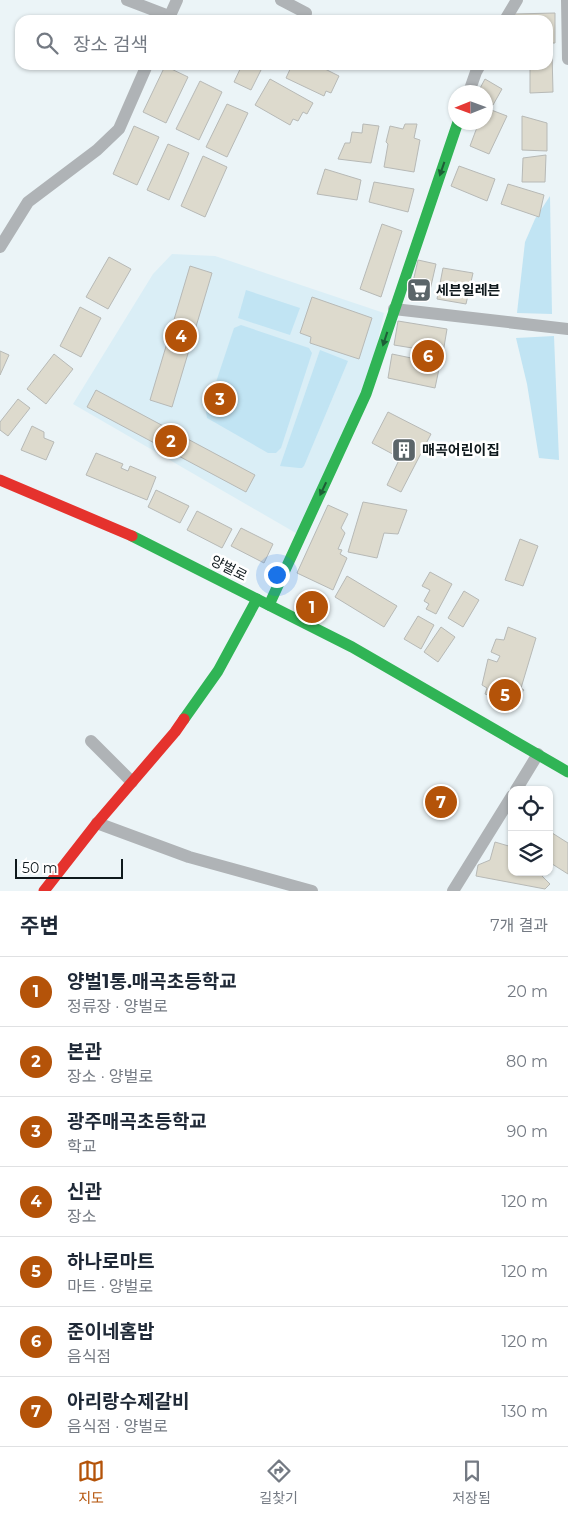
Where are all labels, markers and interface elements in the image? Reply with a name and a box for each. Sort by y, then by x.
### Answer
search box [15,15,553,70]
icon: search [33,29,61,57]
text: 장소 검색 [73,33,148,56]
north arrow [448,85,493,130]
one-way arrow [438,161,446,176]
supermarket icon: 세븐일레븐 [406,277,432,303]
place label: 세븐일레븐 [436,281,501,299]
pin: 4 [165,317,197,355]
one-way arrow [380,332,388,347]
pin: 6 [412,337,444,375]
pin: 3 [204,380,236,418]
pin: 2 [155,422,187,460]
building icon: 매곡어린이집 [391,437,417,463]
place label: 매곡어린이집 [422,441,499,459]
one-way arrow [319,482,327,496]
street label: 양벌로 [208,551,250,585]
your location [264,562,290,588]
pin: 1 [296,588,328,626]
pin: 5 [489,676,521,714]
pin: 7 [425,783,457,821]
map controls [508,786,553,876]
button: locate [508,786,553,831]
button: layers [508,831,553,876]
scale bar [15,856,122,879]
text: 50 m [22,859,58,877]
text: 주변 [20,913,59,938]
text: 7개 결과 [490,916,548,935]
text: 양벌1통.매곡초등학교 [67,970,237,993]
text: 1 [33,982,39,1001]
text: 20 m [507,982,548,1001]
text: 정류장 · 양벌로 [67,997,168,1016]
text: 본관 [67,1040,102,1063]
text: 2 [31,1052,41,1071]
text: 80 m [506,1052,548,1071]
text: 장소 · 양벌로 [67,1067,153,1086]
text: 광주매곡초등학교 [67,1110,207,1133]
text: 3 [31,1122,41,1141]
text: 90 m [506,1122,548,1141]
text: 학교 [67,1137,96,1156]
text: 신관 [67,1180,102,1203]
text: 4 [30,1192,42,1211]
text: 120 m [501,1192,548,1211]
text: 장소 [67,1207,96,1226]
text: 하나로마트 [67,1250,154,1273]
text: 5 [31,1262,41,1281]
text: 120 m [501,1262,548,1281]
text: 마트 · 양벌로 [67,1277,153,1296]
text: 준이네홈밥 [67,1320,154,1343]
text: 6 [31,1332,41,1351]
text: 120 m [501,1332,548,1351]
text: 음식점 [67,1347,111,1366]
text: 아리랑수제갈비 [67,1390,189,1413]
text: 7 [31,1402,41,1421]
text: 130 m [501,1402,548,1421]
text: 음식점 · 양벌로 [67,1417,168,1436]
tab: 지도 [77,1457,105,1507]
tab: 길찾기 [259,1457,298,1507]
tab: 저장됨 [452,1457,491,1507]

